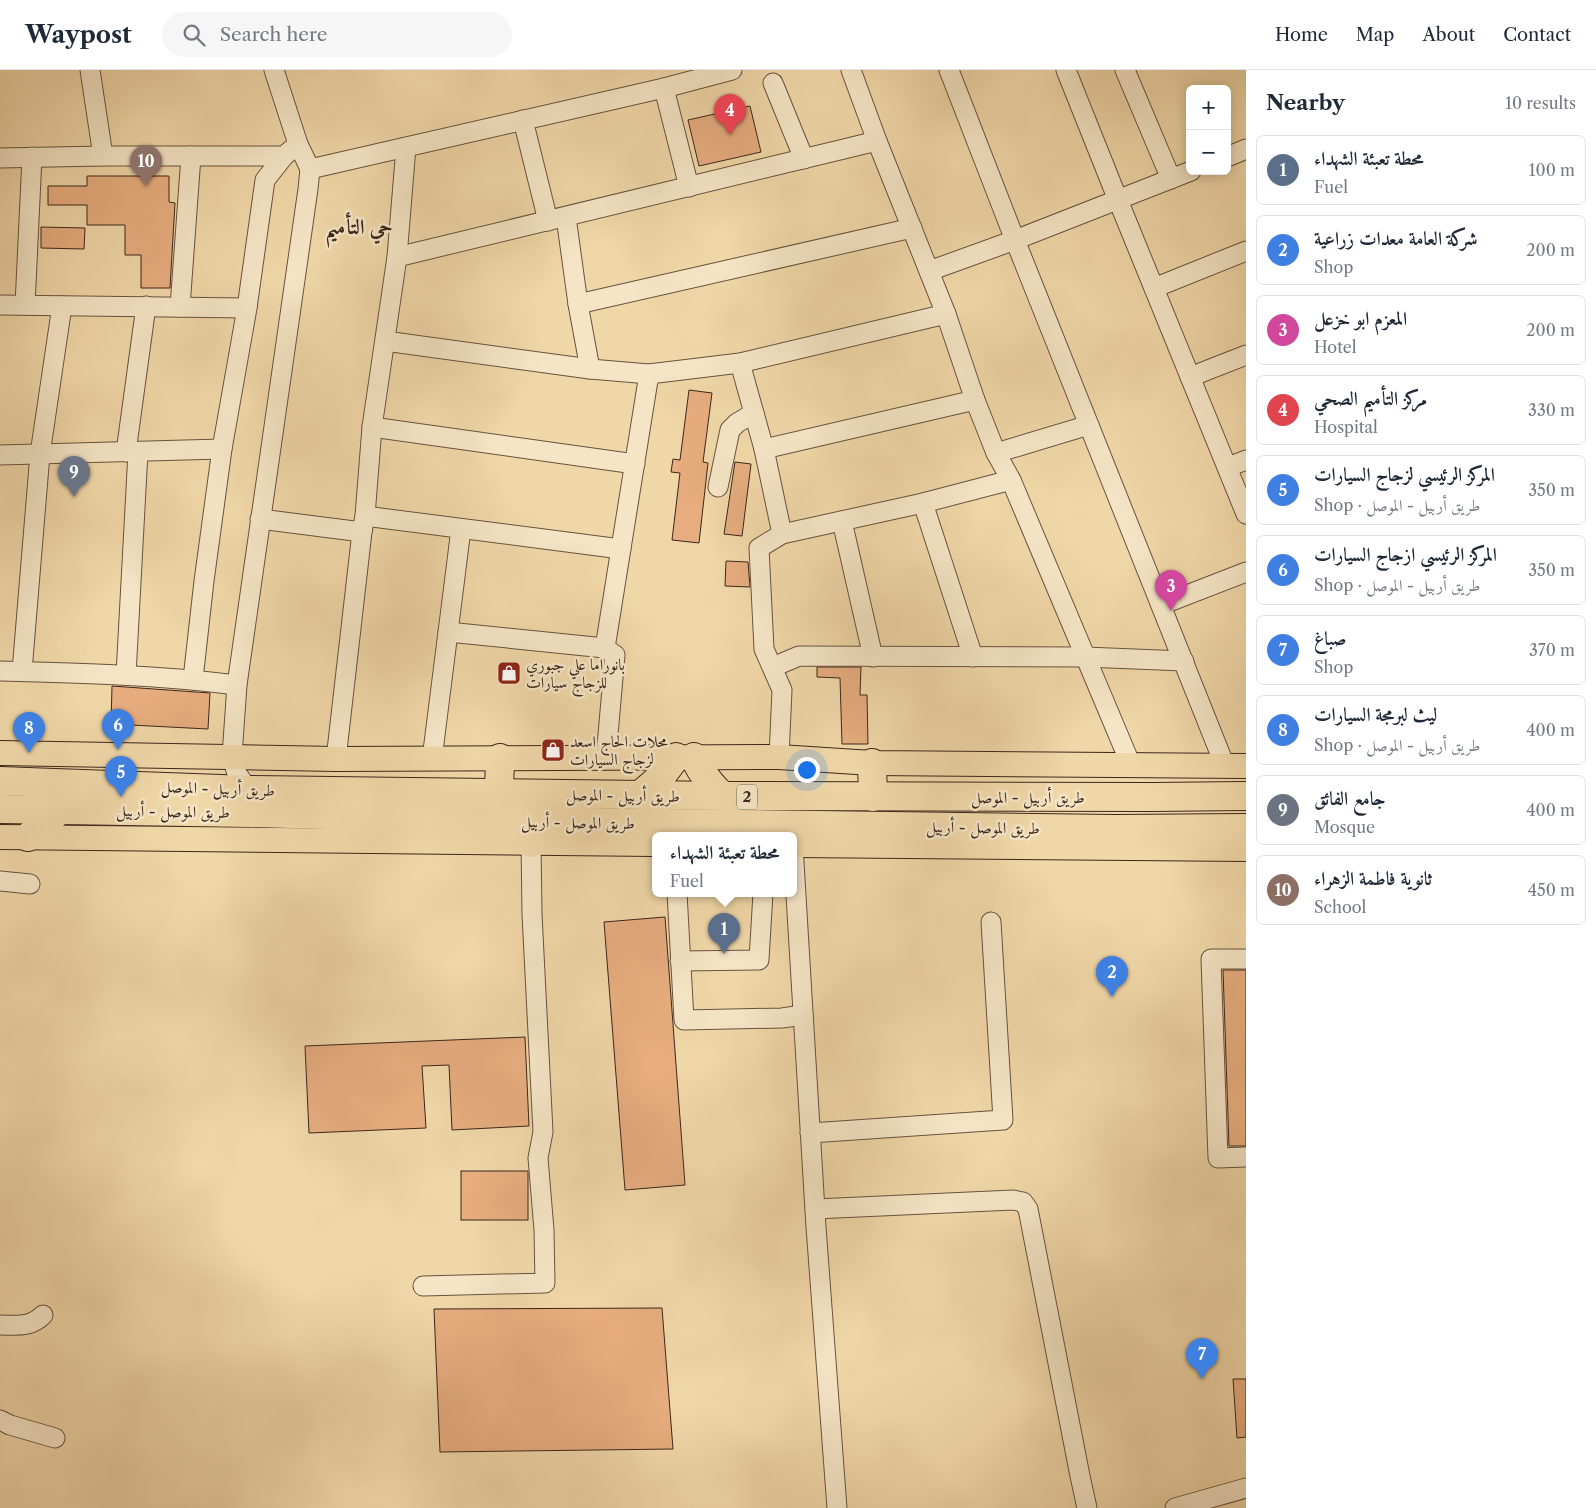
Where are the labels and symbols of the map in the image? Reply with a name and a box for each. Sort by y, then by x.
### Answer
pin: 4 [714,94,746,135]
pin: 10 [130,145,162,186]
district label: حي التأميم [325,212,393,248]
pin: 9 [58,456,90,497]
pin: 3 [1155,570,1187,611]
place label: بانوراما علي جبوري للزجاج سيارات [526,654,625,697]
shop icon: بانوراما علي جبوري للزجاج سيارات [496,660,522,686]
pin: 6 [102,709,134,750]
pin: 8 [13,712,45,753]
place label: محلات الحاج اسعد لزجاج السيارات [570,731,668,774]
shop icon: محلات الحاج اسعد لزجاج السيارات [540,737,566,763]
pin: 5 [105,756,137,797]
your location [794,757,820,783]
street label: طريق أربيل - الموصل [161,775,275,802]
street label: طريق أربيل - الموصل [566,783,680,808]
road number: 2 [737,784,757,810]
street label: طريق أربيل - الموصل [971,786,1085,809]
street label: طريق الموصل - أربيل [116,799,230,824]
street label: طريق الموصل - أربيل [521,810,635,835]
street label: طريق الموصل - أربيل [926,815,1040,840]
pin: 1 [708,913,740,954]
pin: 2 [1096,956,1128,997]
pin: 7 [1186,1338,1218,1379]

